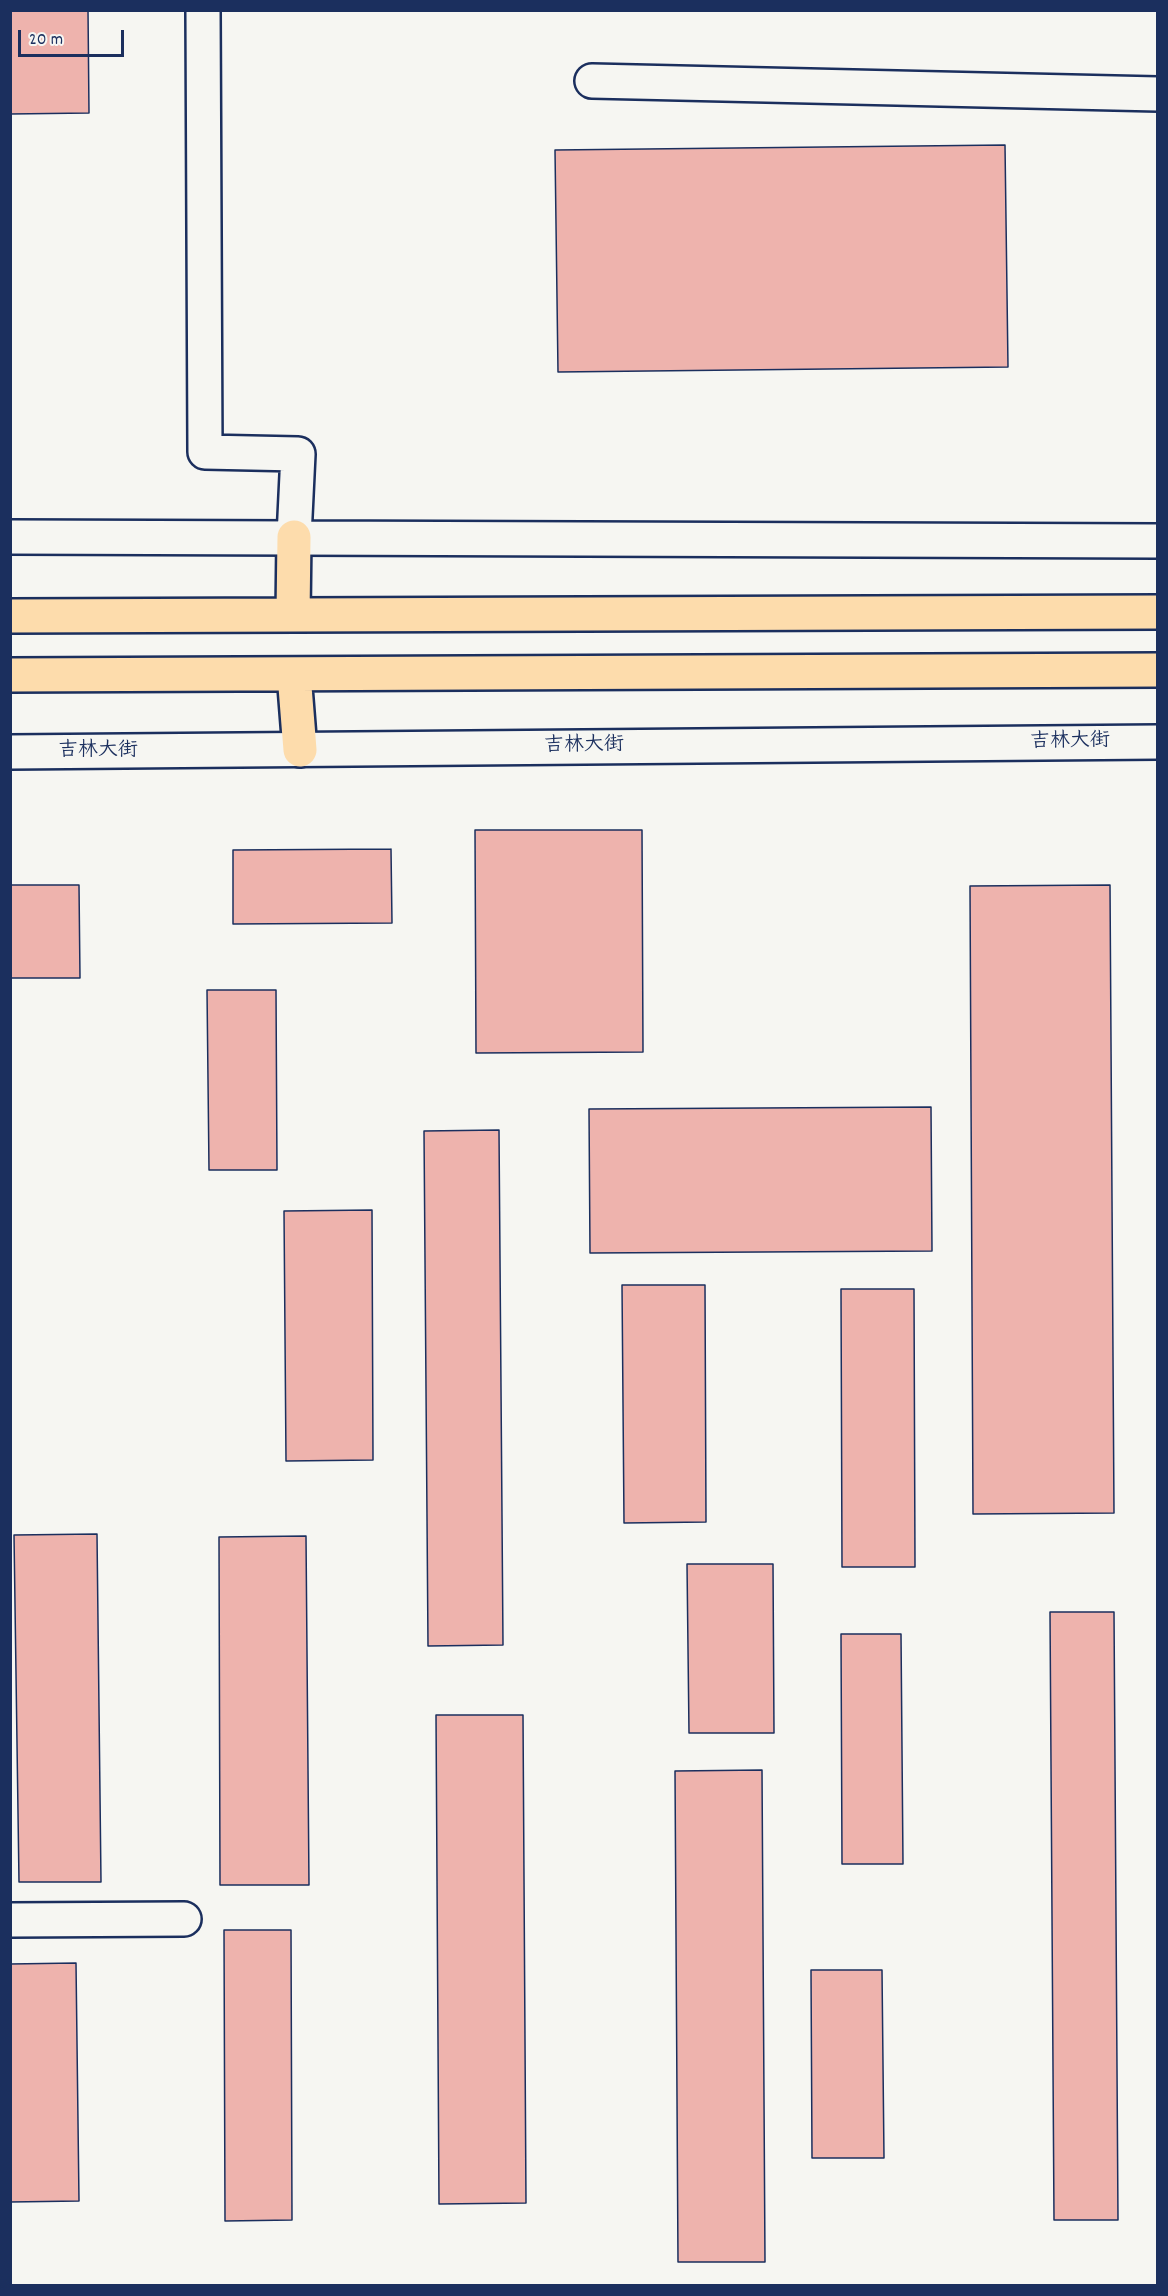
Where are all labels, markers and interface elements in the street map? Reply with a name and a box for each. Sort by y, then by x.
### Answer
scale bar [21,18,128,56]
text: 20 m [29,28,63,53]
street label: 吉林大街 [1030,730,1110,756]
street label: 吉林大街 [544,734,624,760]
street label: 吉林大街 [58,740,138,764]

